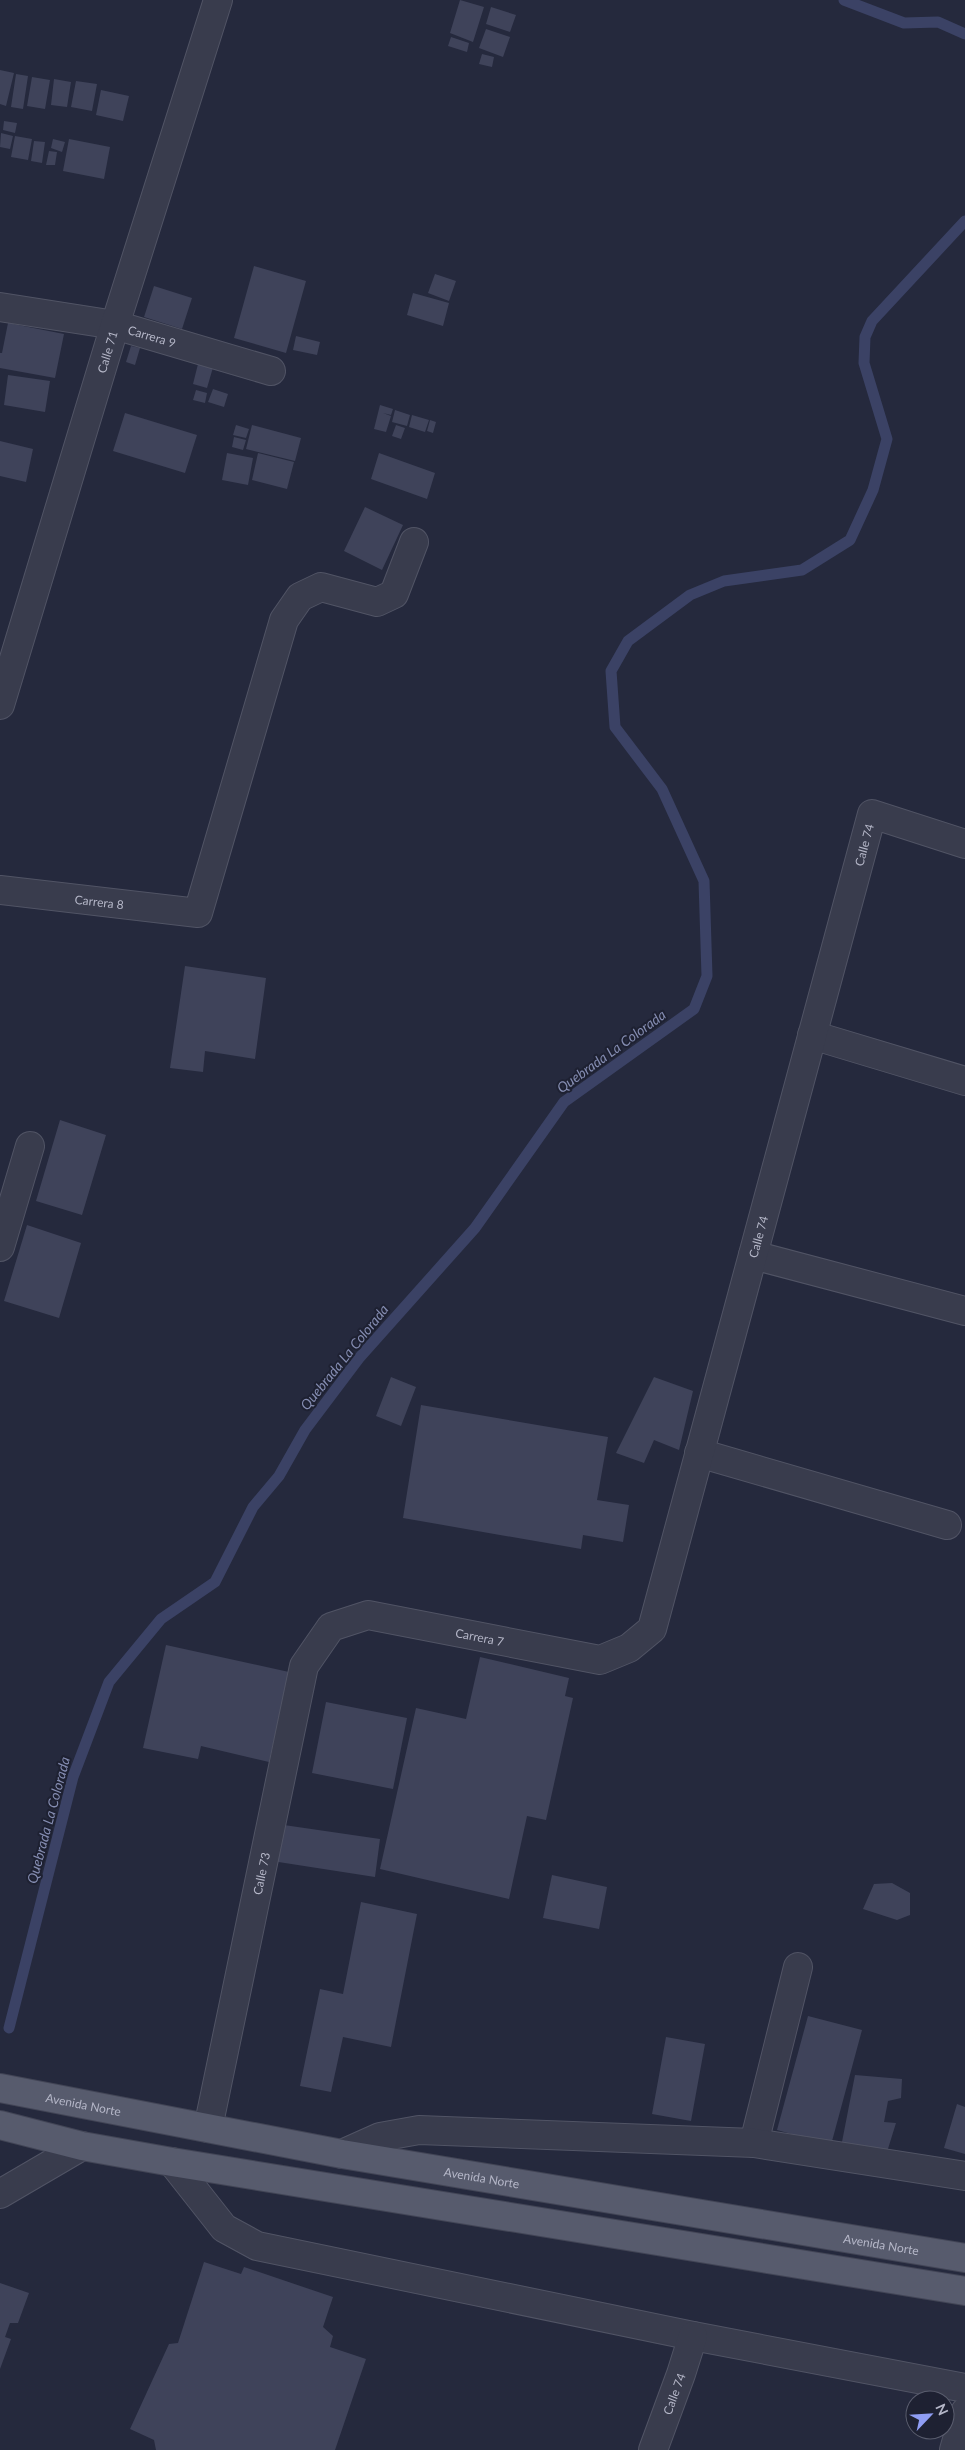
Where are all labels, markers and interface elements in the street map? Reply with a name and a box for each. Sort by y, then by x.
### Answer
street label: Carrera 9 [126,322,178,350]
street label: Calle 71 [93,329,120,375]
street label: Calle 74 [851,822,877,868]
street label: Carrera 8 [74,891,125,912]
water label: Quebrada La Colorada [553,1006,669,1096]
street label: Calle 74 [745,1214,771,1260]
water label: Quebrada La Colorada [296,1301,392,1413]
street label: Carrera 7 [454,1625,505,1649]
water label: Quebrada La Colorada [23,1755,73,1885]
street label: Calle 73 [249,1851,273,1896]
street label: Avenida Norte [45,2090,122,2119]
street label: Avenida Norte [443,2164,521,2191]
street label: Avenida Norte [842,2230,920,2258]
street label: Calle 74 [659,2371,688,2416]
north arrow [905,2390,955,2440]
text: N [932,2401,952,2418]

